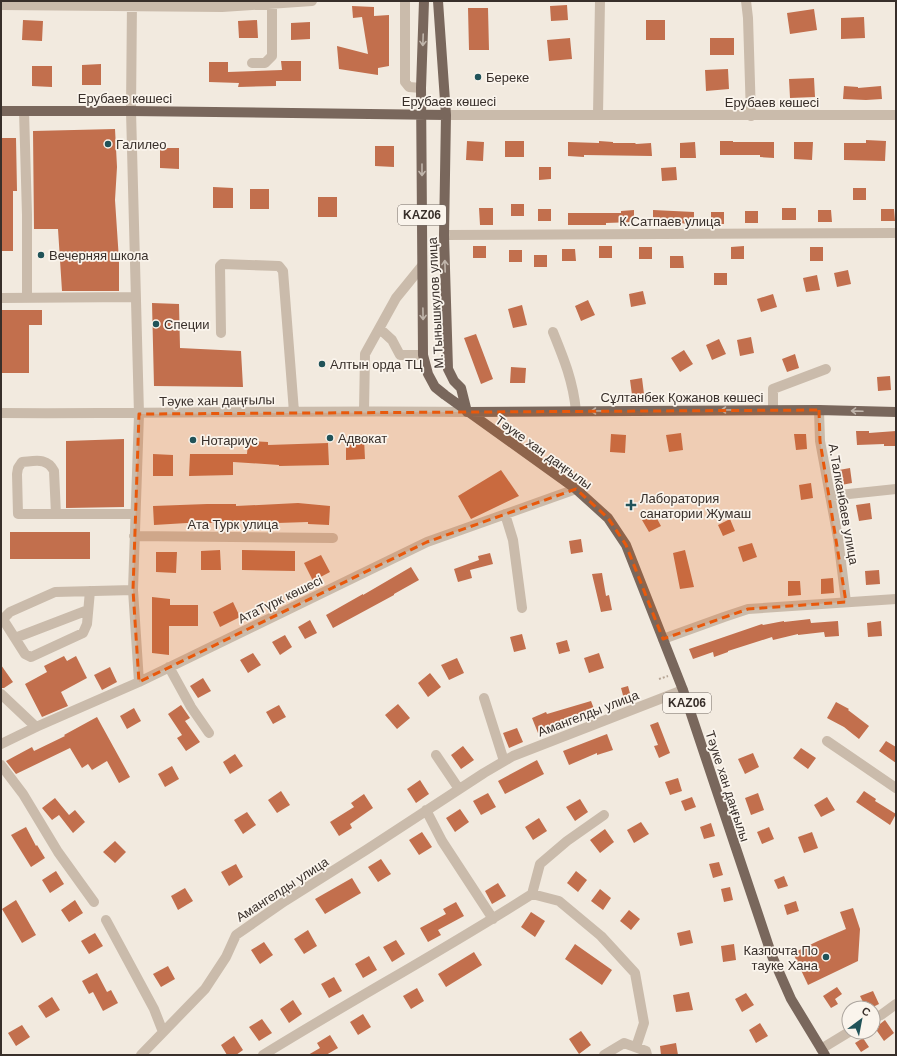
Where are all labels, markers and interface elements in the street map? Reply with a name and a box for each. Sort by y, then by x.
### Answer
one-way arrow [419,33,426,46]
place label: Береке [486,70,529,85]
marker: Береке [473,72,483,82]
street label: Ерубаев көшесі [78,91,172,106]
street label: Ерубаев көшесі [402,94,496,109]
street label: Ерубаев көшесі [725,95,819,110]
place label: Галилео [116,137,166,152]
marker: Галилео [103,139,113,149]
one-way arrow [418,163,426,176]
road number: KАZ06 [398,205,446,225]
street label: К.Сатпаев улица [619,214,721,229]
street label: М.Тынышкулов улица [425,236,446,369]
place label: Вечерняя школа [49,248,149,263]
marker: Вечерняя школа [36,250,46,260]
one-way arrow [441,260,449,273]
one-way arrow [419,307,426,320]
place label: Специи [164,317,210,332]
marker: Специи [151,319,161,329]
place label: Алтын орда ТЦ [330,357,423,372]
marker: Алтын орда ТЦ [317,359,327,369]
street label: Сұлтанбек Қожанов көшесі [601,390,764,405]
street label: Тәуке хан даңғылы [159,392,275,409]
one-way arrow [721,406,734,414]
one-way arrow [591,407,604,415]
one-way arrow [851,407,864,415]
street label: Тәуке хан даңғылы [492,412,595,492]
place label: Адвокат [338,431,387,446]
place label: Нотариус [201,433,258,448]
marker: Адвокат [325,433,335,443]
marker: Нотариус [188,435,198,445]
street label: А.Талканбаев улица [825,442,862,567]
place label: Лаборатория санатории Жумаш [640,491,751,521]
marker: Лаборатория санатории Жумаш [625,499,637,511]
street label: Ата Турк улица [188,517,279,532]
street label: АтаТүрк көшесі [235,572,325,626]
street label: Амангелды улица [535,687,642,740]
road number: KАZ06 [663,693,711,713]
street label: Тәуке хан даңғылы [703,729,753,844]
street label: Амангелды улица [233,854,332,925]
place label: Казпочта По тауке Хана [743,943,819,973]
marker: Казпочта По тауке Хана [821,952,831,962]
north arrow [841,1000,881,1040]
text: С [860,1004,873,1019]

